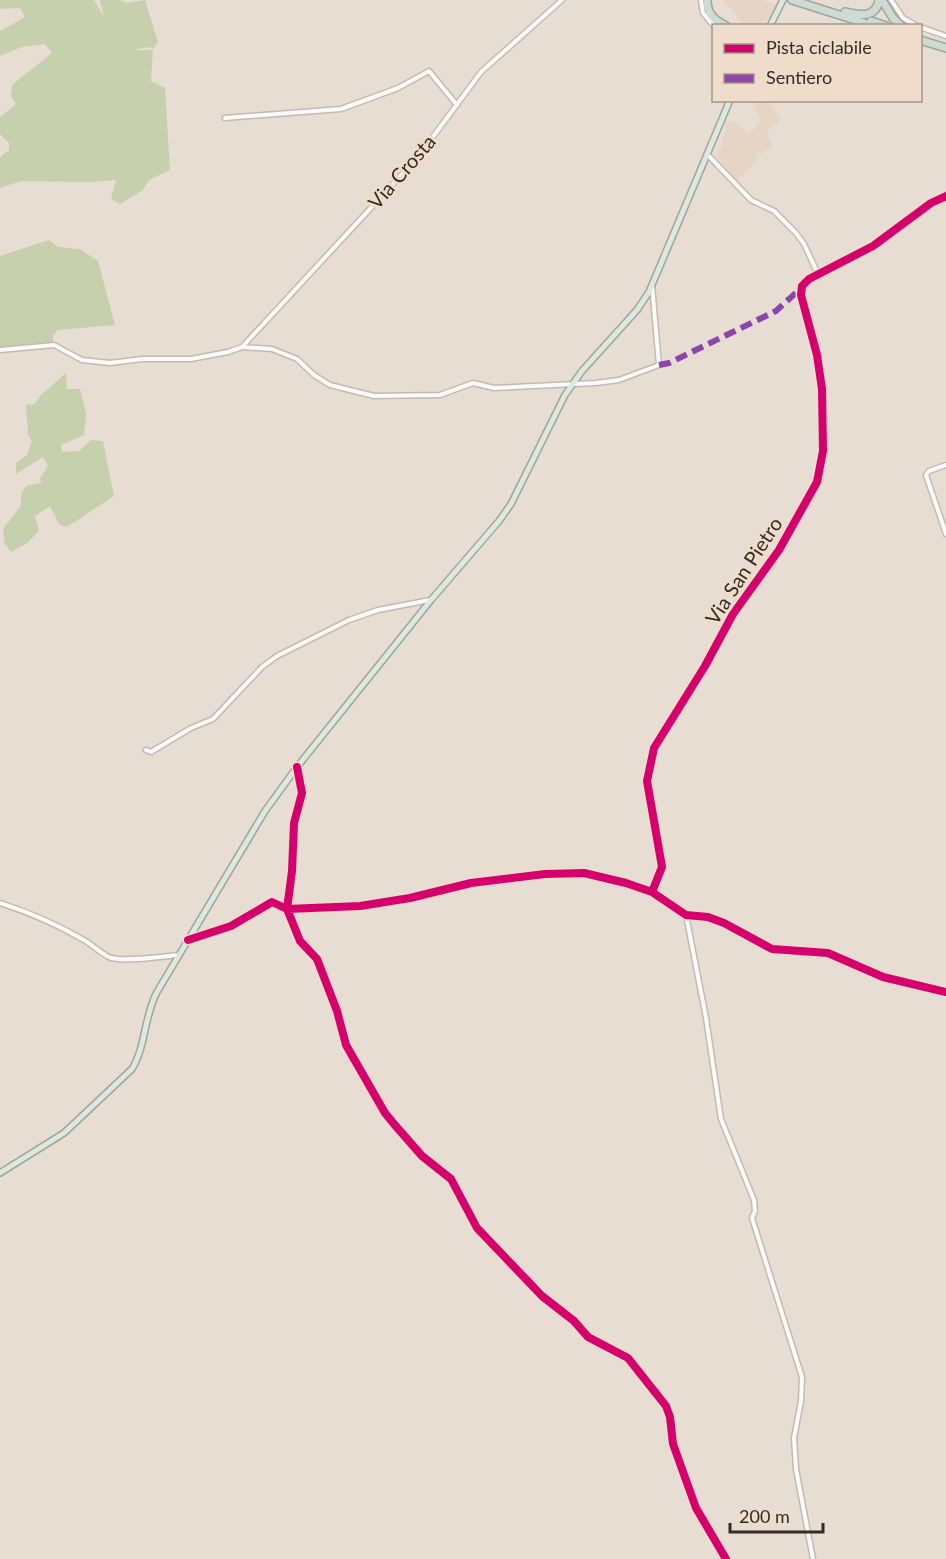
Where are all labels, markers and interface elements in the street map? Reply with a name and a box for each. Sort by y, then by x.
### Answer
legend [712,24,922,102]
text: Pista ciclabile [766,36,872,58]
text: Sentiero [766,66,832,88]
street label: Via Crosta [362,129,440,213]
street label: Via San Pietro [700,512,787,629]
scale bar [730,1496,823,1534]
text: 200 m [739,1505,790,1527]

